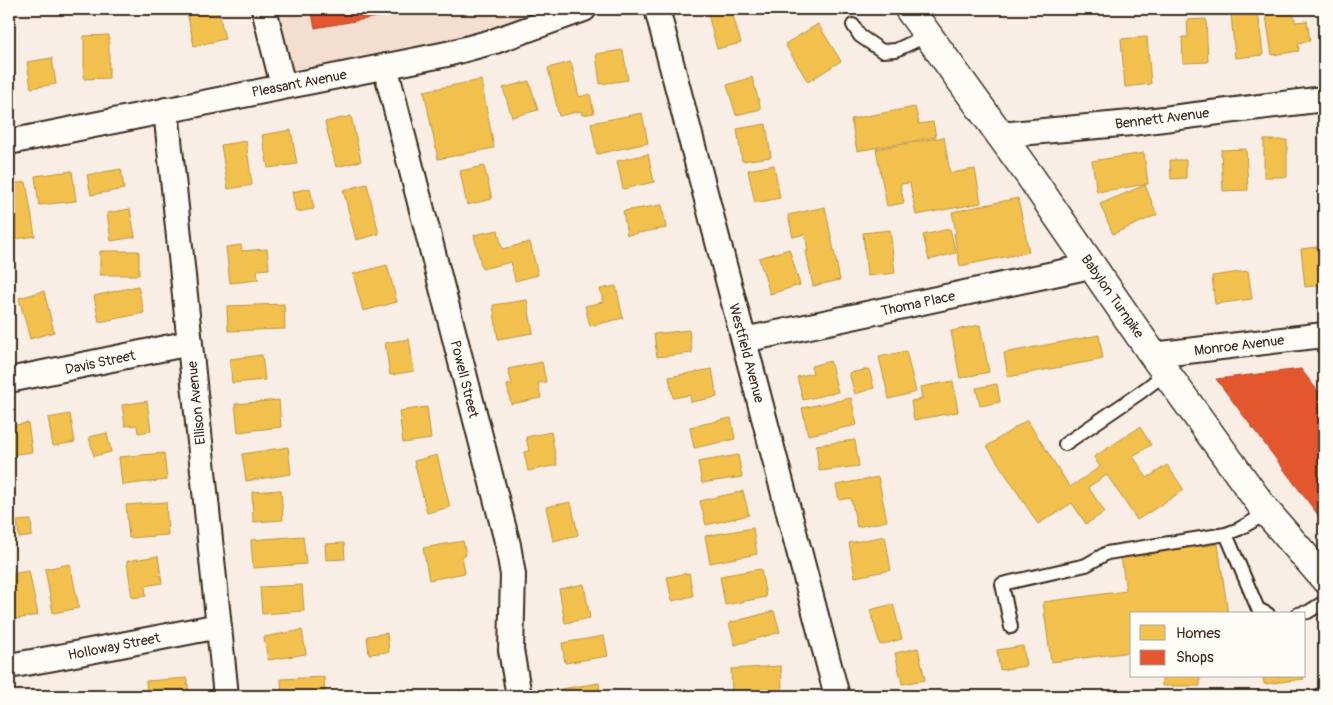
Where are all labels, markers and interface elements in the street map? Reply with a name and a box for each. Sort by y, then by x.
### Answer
street label: Pleasant Avenue [250,66,348,101]
street label: Bennett Avenue [1114,104,1210,133]
street label: Babylon Turnpike [1077,251,1148,341]
street label: Thoma Place [880,287,957,320]
street label: Westfield Avenue [725,302,768,405]
street label: Monroe Avenue [1193,332,1285,359]
street label: Powell Street [447,339,482,420]
street label: Davis Street [63,347,137,378]
street label: Ellison Avenue [184,360,209,446]
legend [1130,612,1306,678]
text: Homes [1176,624,1221,643]
street label: Holloway Street [67,629,162,664]
text: Shops [1176,648,1214,667]

